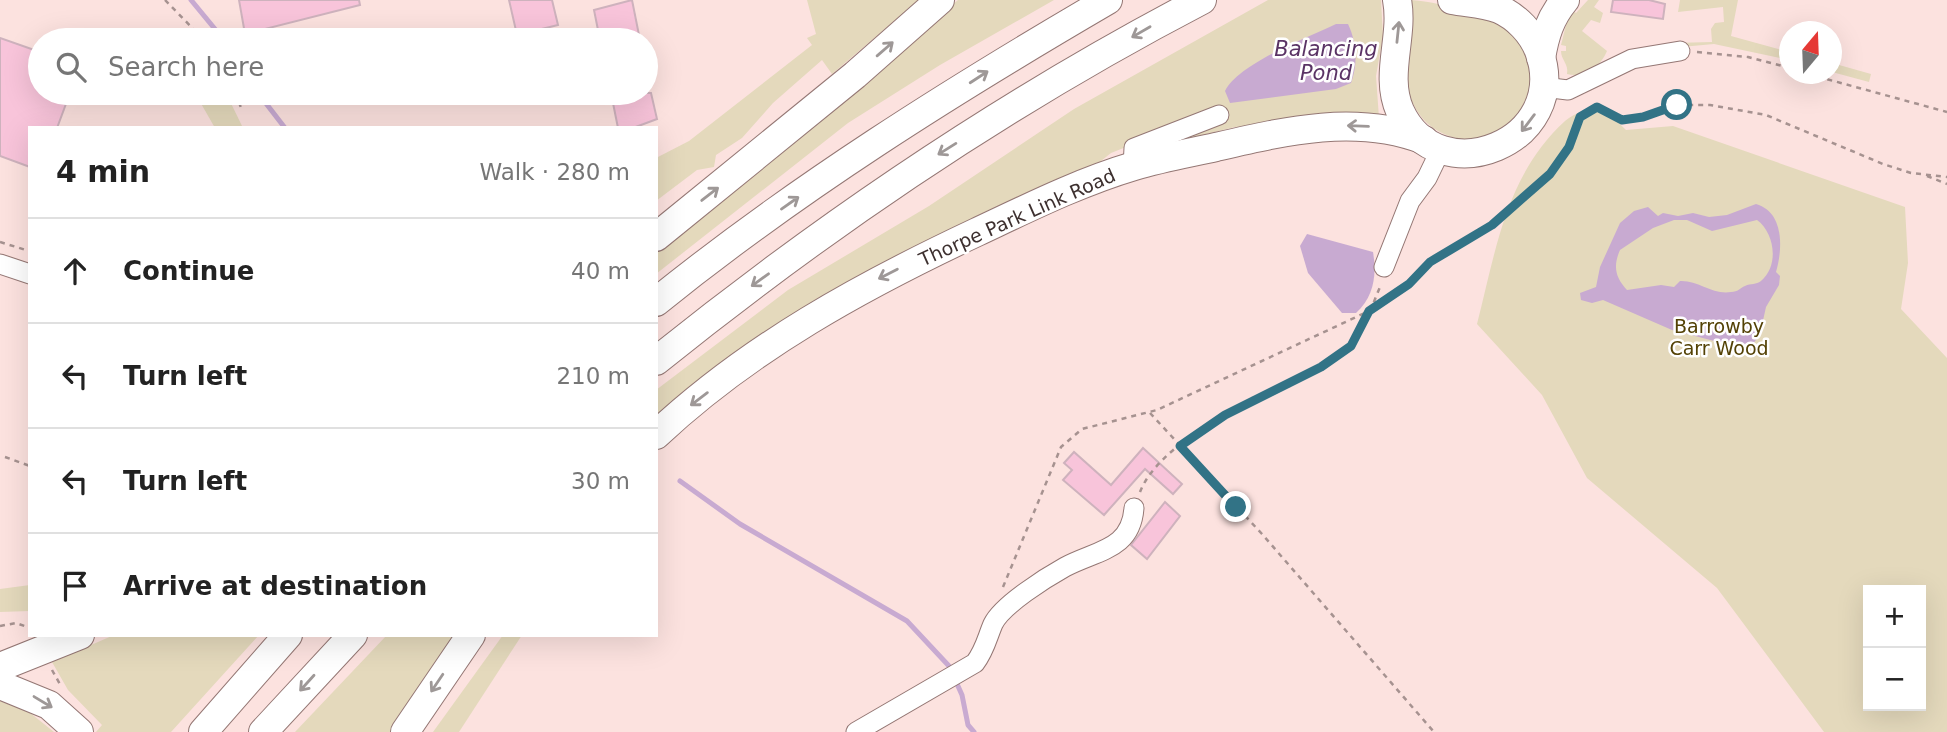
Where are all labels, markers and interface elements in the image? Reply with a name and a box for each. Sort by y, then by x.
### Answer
one-way arrow [1391,21,1404,44]
north arrow [1779,21,1842,84]
one-way arrow [1132,25,1152,39]
search box [28,28,658,105]
water label: Balancing Pond [1274,37,1378,85]
one-way arrow [875,41,893,57]
icon: search [52,48,90,86]
text: Search here [108,52,264,82]
one-way arrow [968,69,988,83]
route start [1661,89,1692,120]
one-way arrow [1520,113,1535,131]
one-way arrow [1347,120,1370,133]
one-way arrow [937,143,957,157]
text: 4 min [56,154,150,189]
text: Walk · 280 m [479,159,630,185]
street label: Thorpe Park Link Road [914,164,1119,271]
one-way arrow [700,186,718,202]
one-way arrow [780,196,799,210]
icon: ahead [56,252,94,290]
text: Continue [123,256,254,286]
text: 40 m [571,258,630,284]
one-way arrow [878,268,899,282]
one-way arrow [751,272,770,287]
park label: Barrowby Carr Wood [1669,315,1769,359]
icon: left [56,357,94,395]
text: Turn left [123,361,247,391]
text: 210 m [556,363,630,389]
one-way arrow [689,391,708,406]
icon: left [56,462,94,500]
text: Turn left [123,466,247,496]
text: 30 m [571,468,630,494]
route end [1220,491,1251,522]
icon: arrive [56,567,94,605]
text: Arrive at destination [123,571,427,601]
map controls [1863,585,1926,711]
button: + [1863,585,1926,648]
button: − [1863,648,1926,711]
one-way arrow [430,673,444,692]
one-way arrow [299,674,315,692]
one-way arrow [32,696,52,710]

